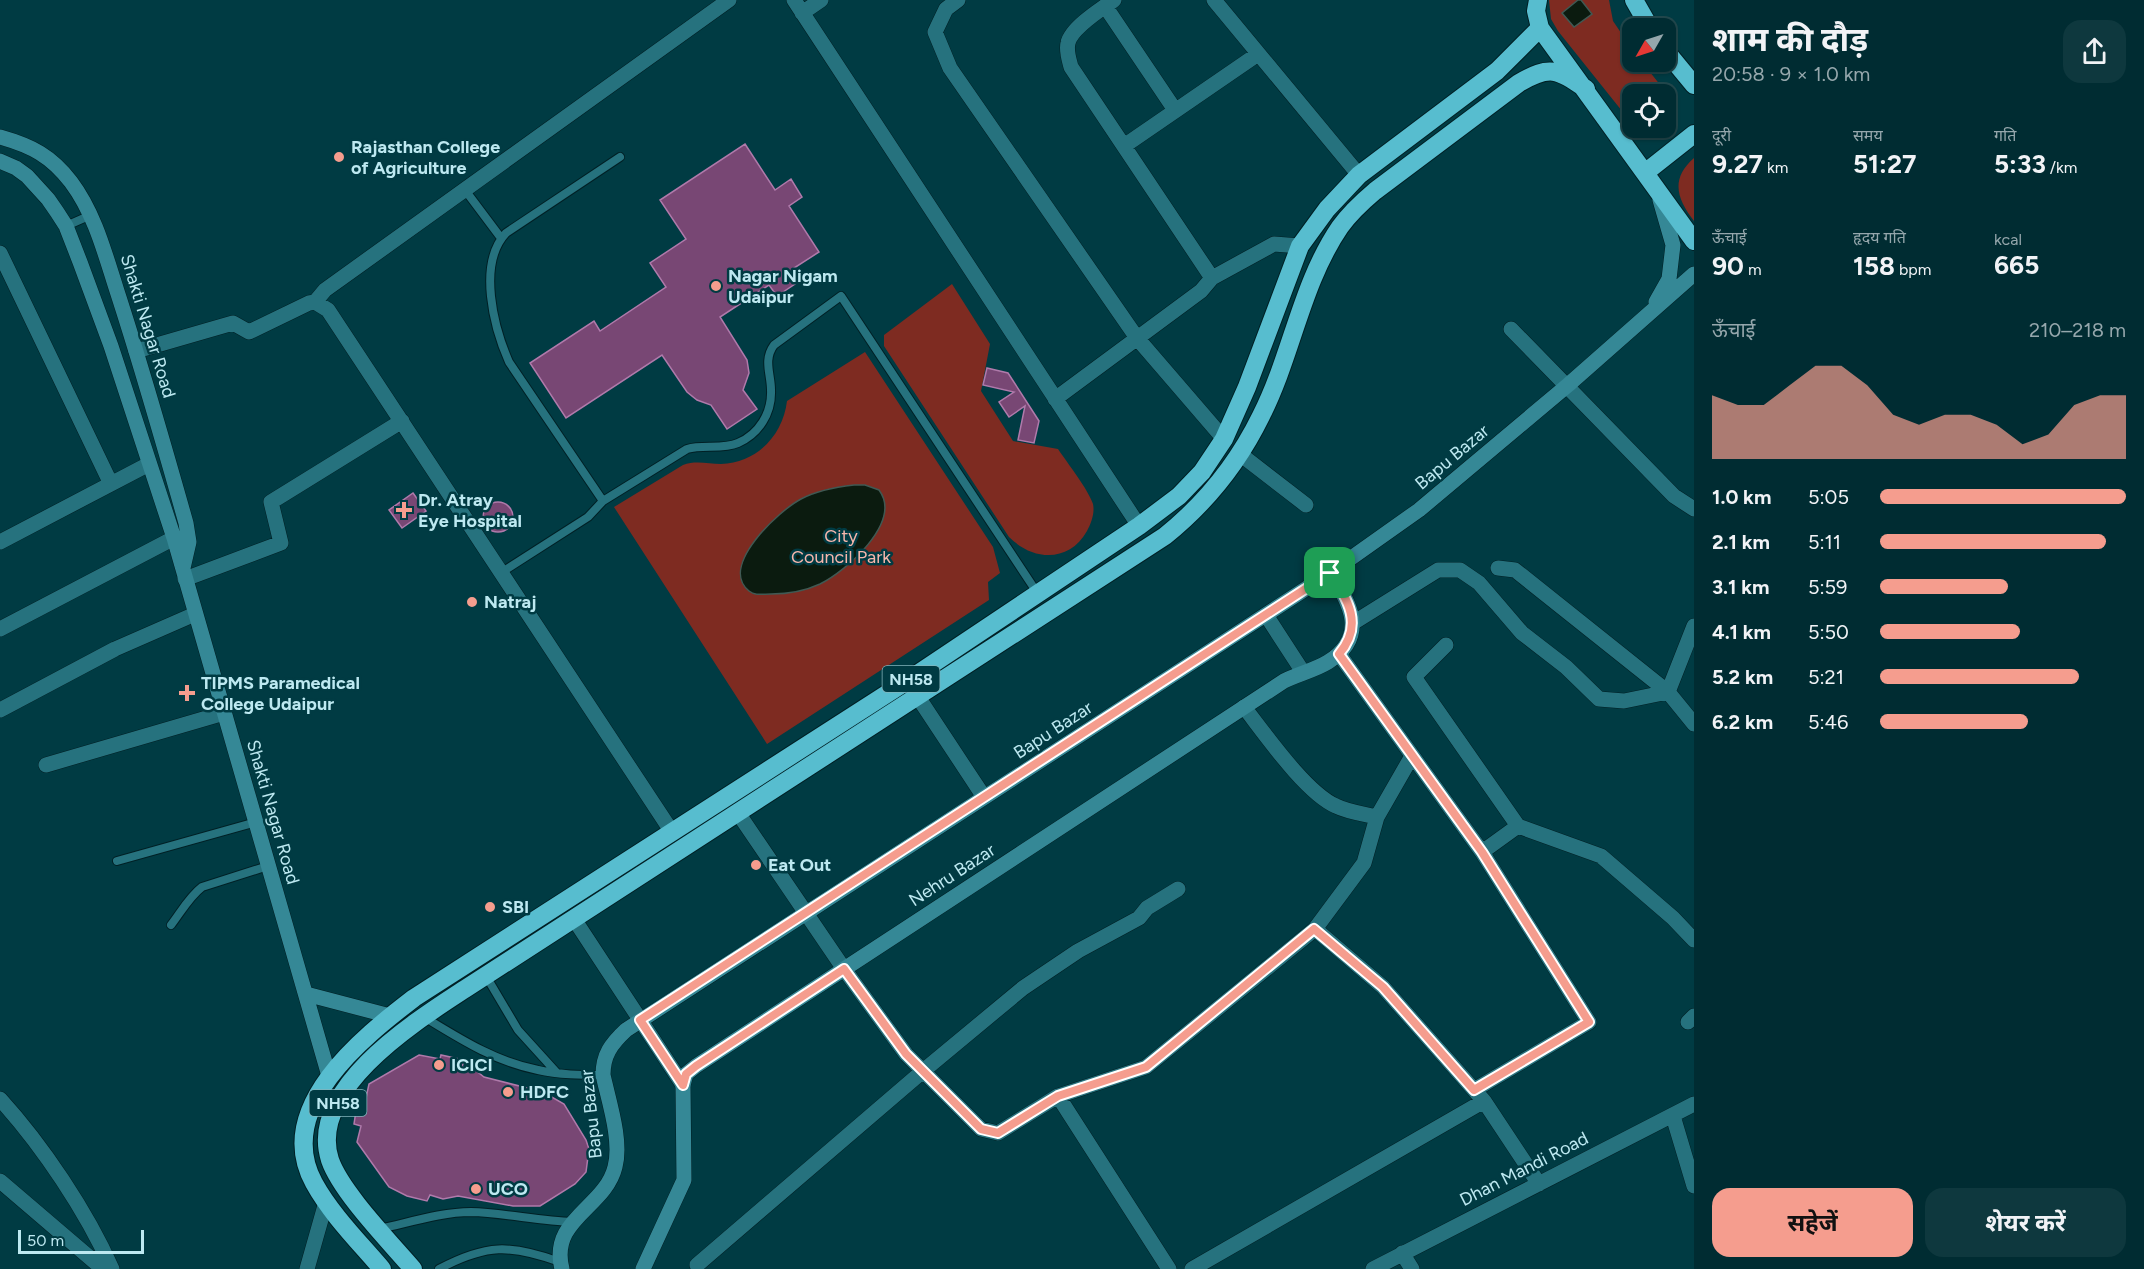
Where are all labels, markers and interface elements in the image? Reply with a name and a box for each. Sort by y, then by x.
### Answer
north arrow [1622,18,1676,72]
map controls [1622,18,1676,138]
text: शाम की दौड़ [1712,20,1868,59]
button: share [2063,20,2126,83]
text: 20:58 · 9 × 1.0 km [1712,62,1870,86]
button: locate [1622,84,1676,138]
text: दूरी [1712,126,1731,145]
text: समय [1853,126,1883,145]
text: गति [1994,126,2016,145]
place label: Rajasthan College of Agriculture [351,136,500,179]
text: 9.27 [1712,148,1763,180]
text: 51:27 [1853,148,1916,180]
text: 5:33 [1994,148,2046,180]
marker: Rajasthan College of Agriculture [332,150,346,164]
text: km [1763,158,1788,177]
text: /km [2046,158,2077,177]
text: ऊँचाई [1712,228,1747,247]
text: हृदय गति [1853,228,1906,247]
text: kcal [1994,230,2022,249]
text: 665 [1994,249,2039,281]
text: 90 [1712,250,1744,282]
text: 158 [1853,250,1895,282]
street label: Shakti Nagar Road [116,251,180,401]
text: m [1744,260,1762,279]
text: bpm [1895,260,1931,279]
place label: Nagar Nigam Udaipur [728,265,838,308]
marker: Nagar Nigam Udaipur [709,279,723,293]
text: ऊँचाई [1712,318,1755,342]
text: 210–218 m [2029,318,2126,342]
street label: Bapu Bazar [1411,420,1493,494]
text: 1.0 km [1712,485,1771,509]
text: 5:05 [1808,485,1849,509]
place label: Dr. Atray Eye Hospital [418,489,522,532]
marker: Dr. Atray Eye Hospital [395,501,413,519]
park label: City Council Park [791,525,891,568]
text: 2.1 km [1712,530,1770,554]
text: 5:11 [1808,530,1841,554]
pin [1304,547,1355,598]
icon: arrive [1313,556,1346,589]
text: 3.1 km [1712,575,1769,599]
text: 5:59 [1808,575,1847,599]
place label: Natraj [484,591,536,613]
marker: Natraj [465,595,479,609]
text: 4.1 km [1712,620,1771,644]
text: 5:50 [1808,620,1849,644]
text: 5.2 km [1712,665,1773,689]
text: 5:21 [1808,665,1844,689]
road number: NH58 [882,666,940,692]
place label: TIPMS Paramedical College Udaipur [201,672,360,715]
marker: TIPMS Paramedical College Udaipur [178,684,196,702]
street label: Bapu Bazar [1009,696,1097,764]
text: 6.2 km [1712,710,1773,734]
text: 5:46 [1808,710,1848,734]
street label: Shakti Nagar Road [242,737,304,887]
street label: Nehru Bazar [905,839,999,911]
place label: Eat Out [768,854,831,876]
marker: Eat Out [749,858,763,872]
place label: SBI [502,896,529,918]
marker: SBI [483,900,497,914]
place label: ICICI [451,1054,493,1076]
marker: ICICI [432,1058,446,1072]
street label: Bapu Bazar [575,1068,607,1160]
place label: HDFC [520,1081,569,1103]
marker: HDFC [501,1085,515,1099]
road number: NH58 [310,1090,366,1116]
street label: Dhan Mandi Road [1456,1127,1592,1211]
place label: UCO [488,1178,528,1200]
marker: UCO [469,1182,483,1196]
button: सहेजें [1712,1188,1913,1257]
button: शेयर करें [1925,1188,2126,1257]
scale bar [18,1227,144,1254]
text: 50 m [27,1231,64,1250]

